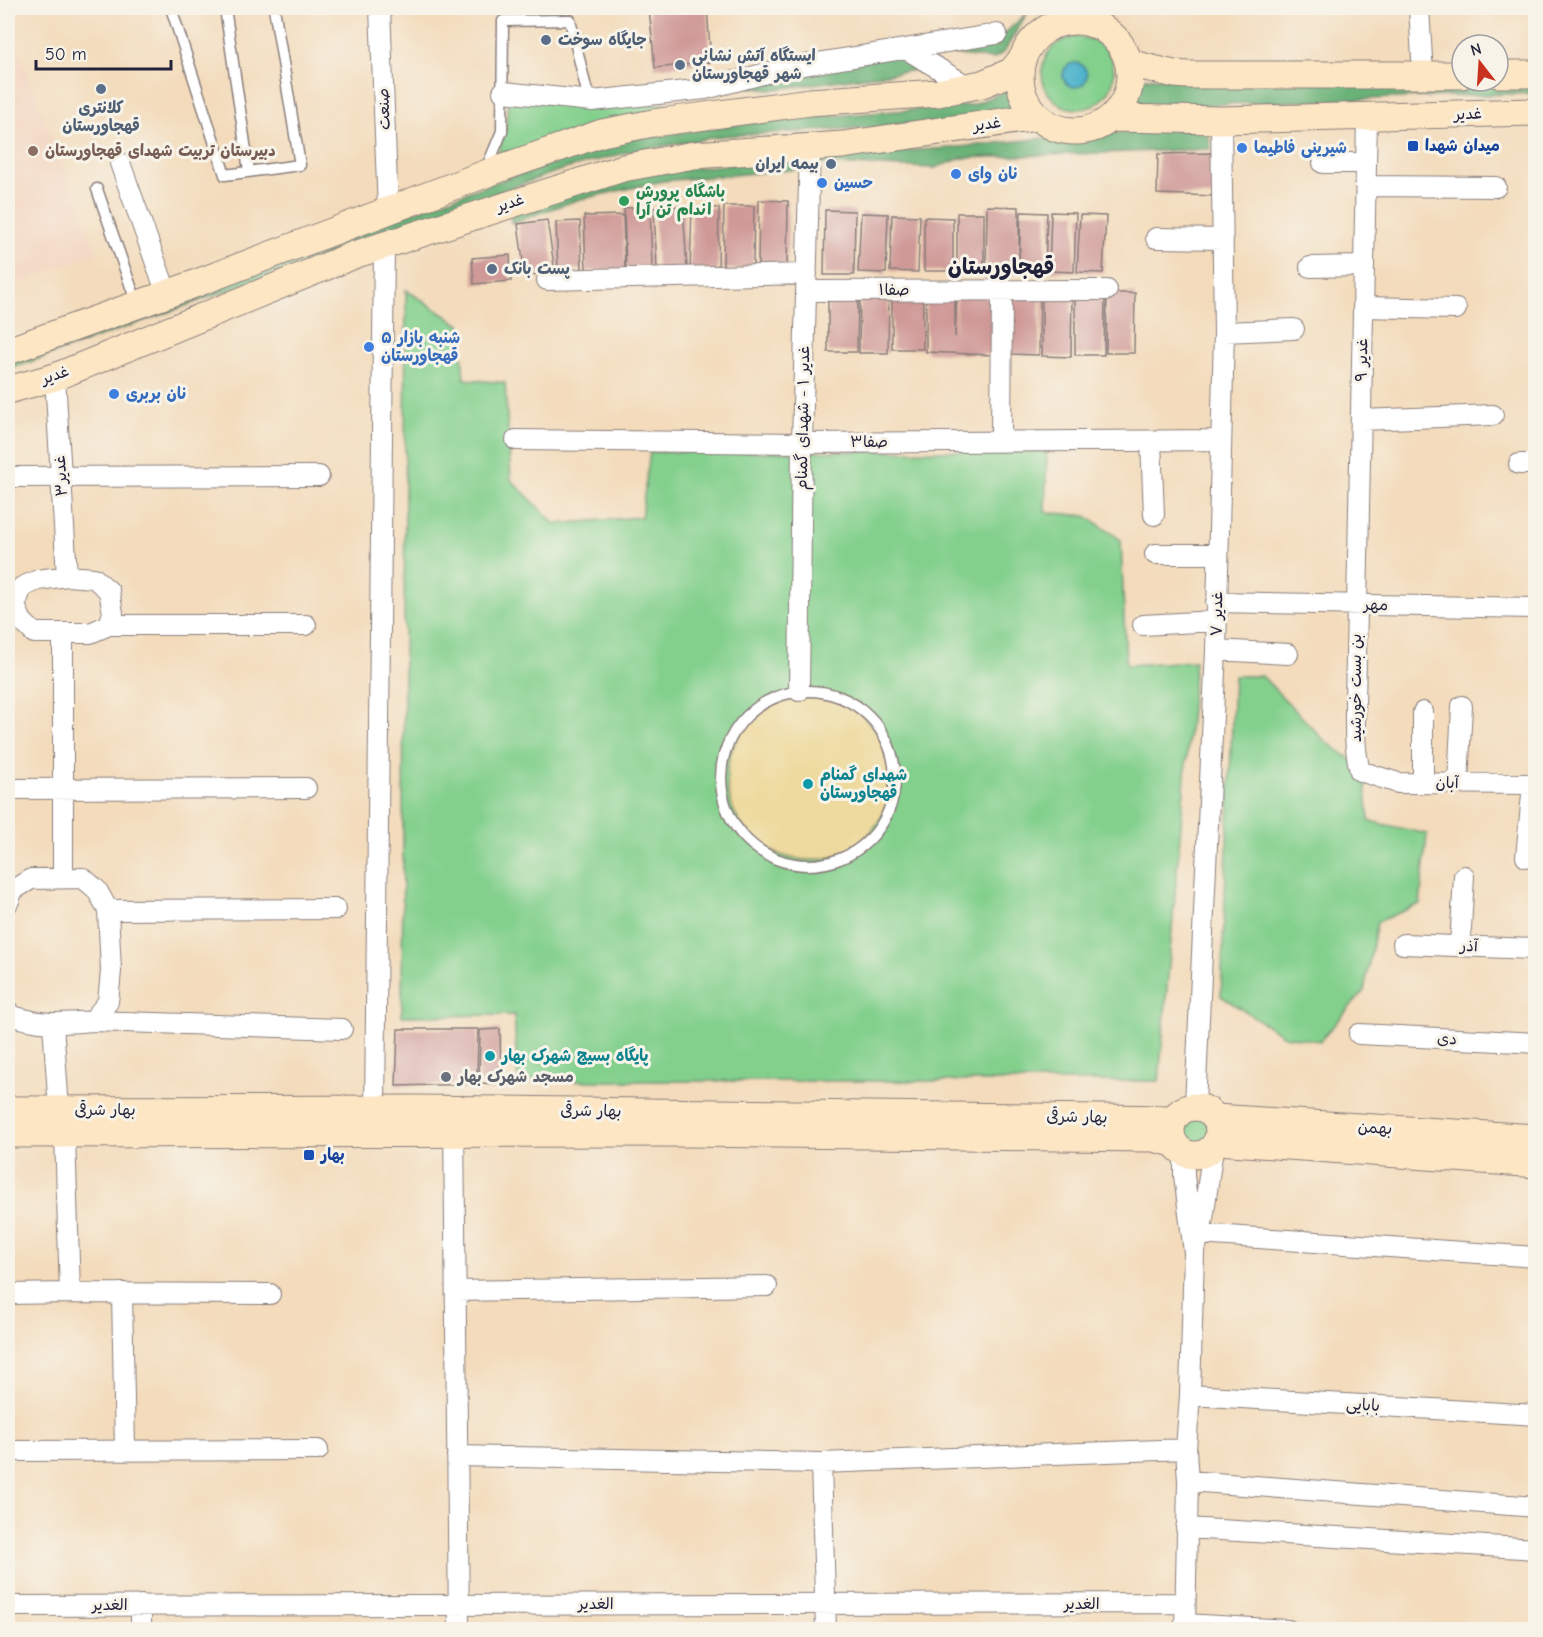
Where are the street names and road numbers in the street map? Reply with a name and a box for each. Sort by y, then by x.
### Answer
street label: صنعت [374,88,394,130]
street label: غدیر [1452,105,1482,124]
street label: غدیر [970,113,1002,135]
street label: غدیر [492,190,526,217]
street label: صفا۱ [879,281,909,299]
street label: غدیر ۹ [1353,338,1371,382]
street label: غدیر ۱ - شهدای گمنام [792,346,816,490]
street label: غدیر [37,362,71,389]
street label: صفا۳ [850,433,888,451]
street label: غدیر۳ [51,455,71,497]
street label: غدیر ۷ [1208,591,1226,637]
street label: مهر [1362,596,1388,614]
street label: بن بست خورشید [1347,634,1366,742]
street label: آبان [1435,774,1460,792]
street label: آذر [1458,937,1479,955]
street label: دی [1437,1029,1457,1049]
street label: بهار شرقی [74,1099,136,1119]
street label: بهار شرقی [560,1099,622,1121]
street label: بهار شرقی [1046,1105,1108,1127]
street label: بهمن [1357,1118,1393,1138]
street label: بابایی [1346,1395,1380,1416]
street label: الغدیر [576,1595,614,1613]
street label: الغدیر [1062,1595,1100,1613]
street label: الغدیر [90,1596,128,1614]

